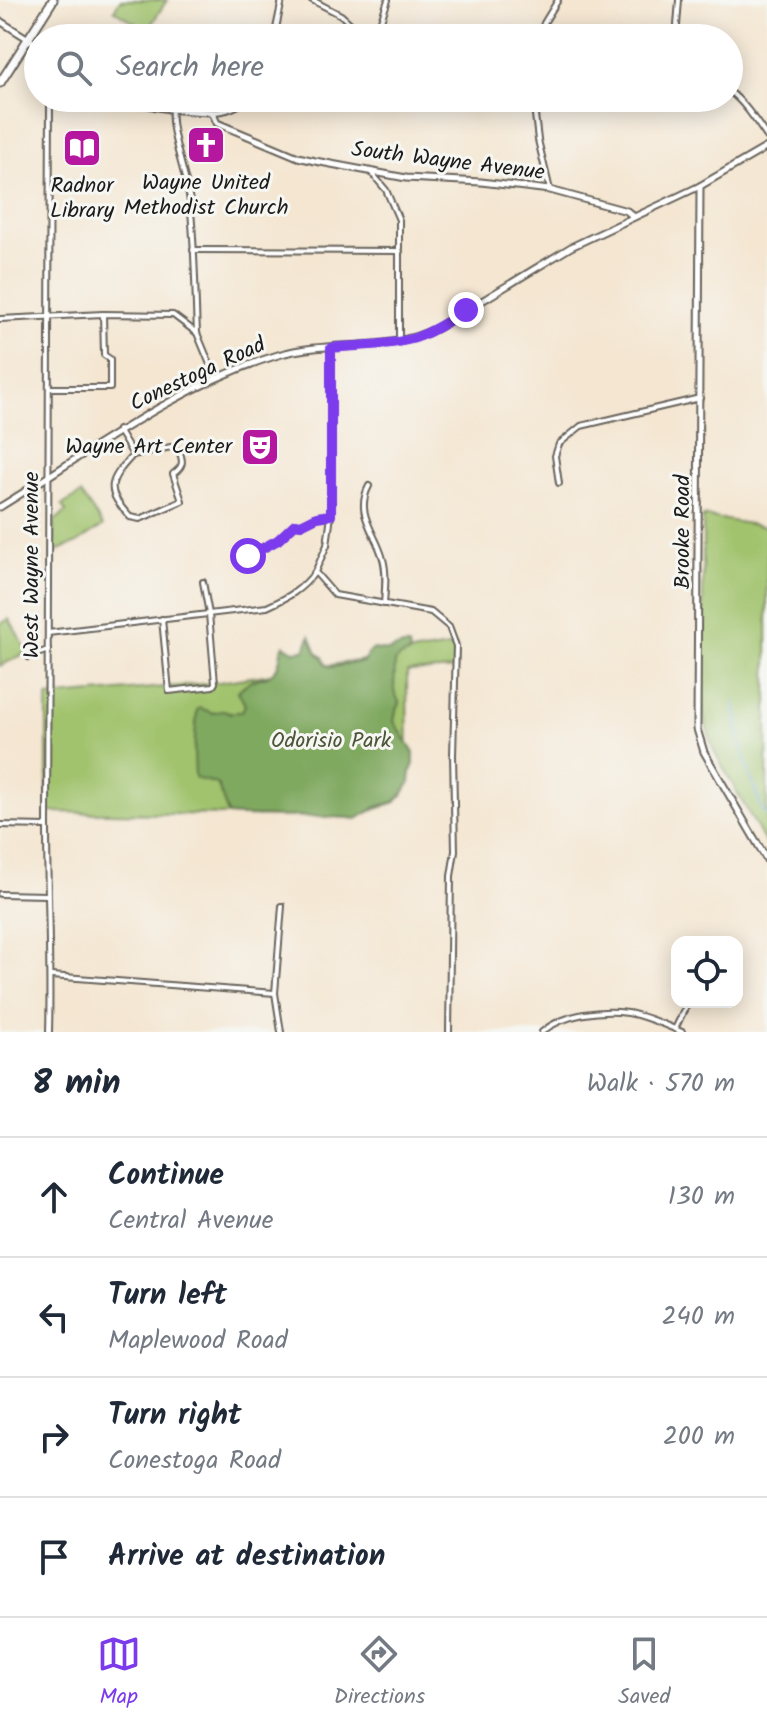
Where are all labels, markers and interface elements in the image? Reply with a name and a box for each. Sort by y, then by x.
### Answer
search box [24,24,743,112]
text: Search here [116,44,264,92]
icon: search [52,46,96,90]
church icon: Wayne United Methodist Church [185,124,227,166]
library icon: Radnor Library [61,127,103,169]
street label: South Wayne Avenue [349,133,547,191]
place label: Wayne United Methodist Church [124,166,288,226]
place label: Radnor Library [50,169,115,229]
route end [448,292,484,328]
street label: Conestoga Road [124,328,273,422]
theatre icon: Wayne Art Center [239,426,281,468]
place label: Wayne Art Center [65,430,234,465]
street label: West Wayne Avenue [15,471,50,658]
street label: Brooke Road [666,474,701,589]
route start [230,538,266,574]
park label: Odorisio Park [271,724,392,759]
map controls [671,936,743,1008]
button: locate [671,936,743,1008]
text: 8 min [32,1057,121,1111]
text: Walk · 570 m [587,1063,735,1105]
text: Continue [108,1152,224,1200]
icon: ahead [32,1175,76,1219]
text: 130 m [668,1176,735,1218]
text: Central Avenue [108,1200,273,1242]
text: Turn left [108,1272,227,1320]
icon: left [32,1295,76,1339]
text: 240 m [661,1296,735,1338]
text: Maplewood Road [108,1320,288,1362]
text: Turn right [108,1392,241,1440]
icon: right [32,1415,76,1459]
text: 200 m [663,1416,735,1458]
text: Conestoga Road [108,1440,281,1482]
text: Arrive at destination [108,1533,385,1581]
icon: arrive [32,1535,76,1579]
tab: Map [97,1632,141,1715]
tab: Directions [334,1632,425,1715]
tab: Saved [618,1632,670,1715]

